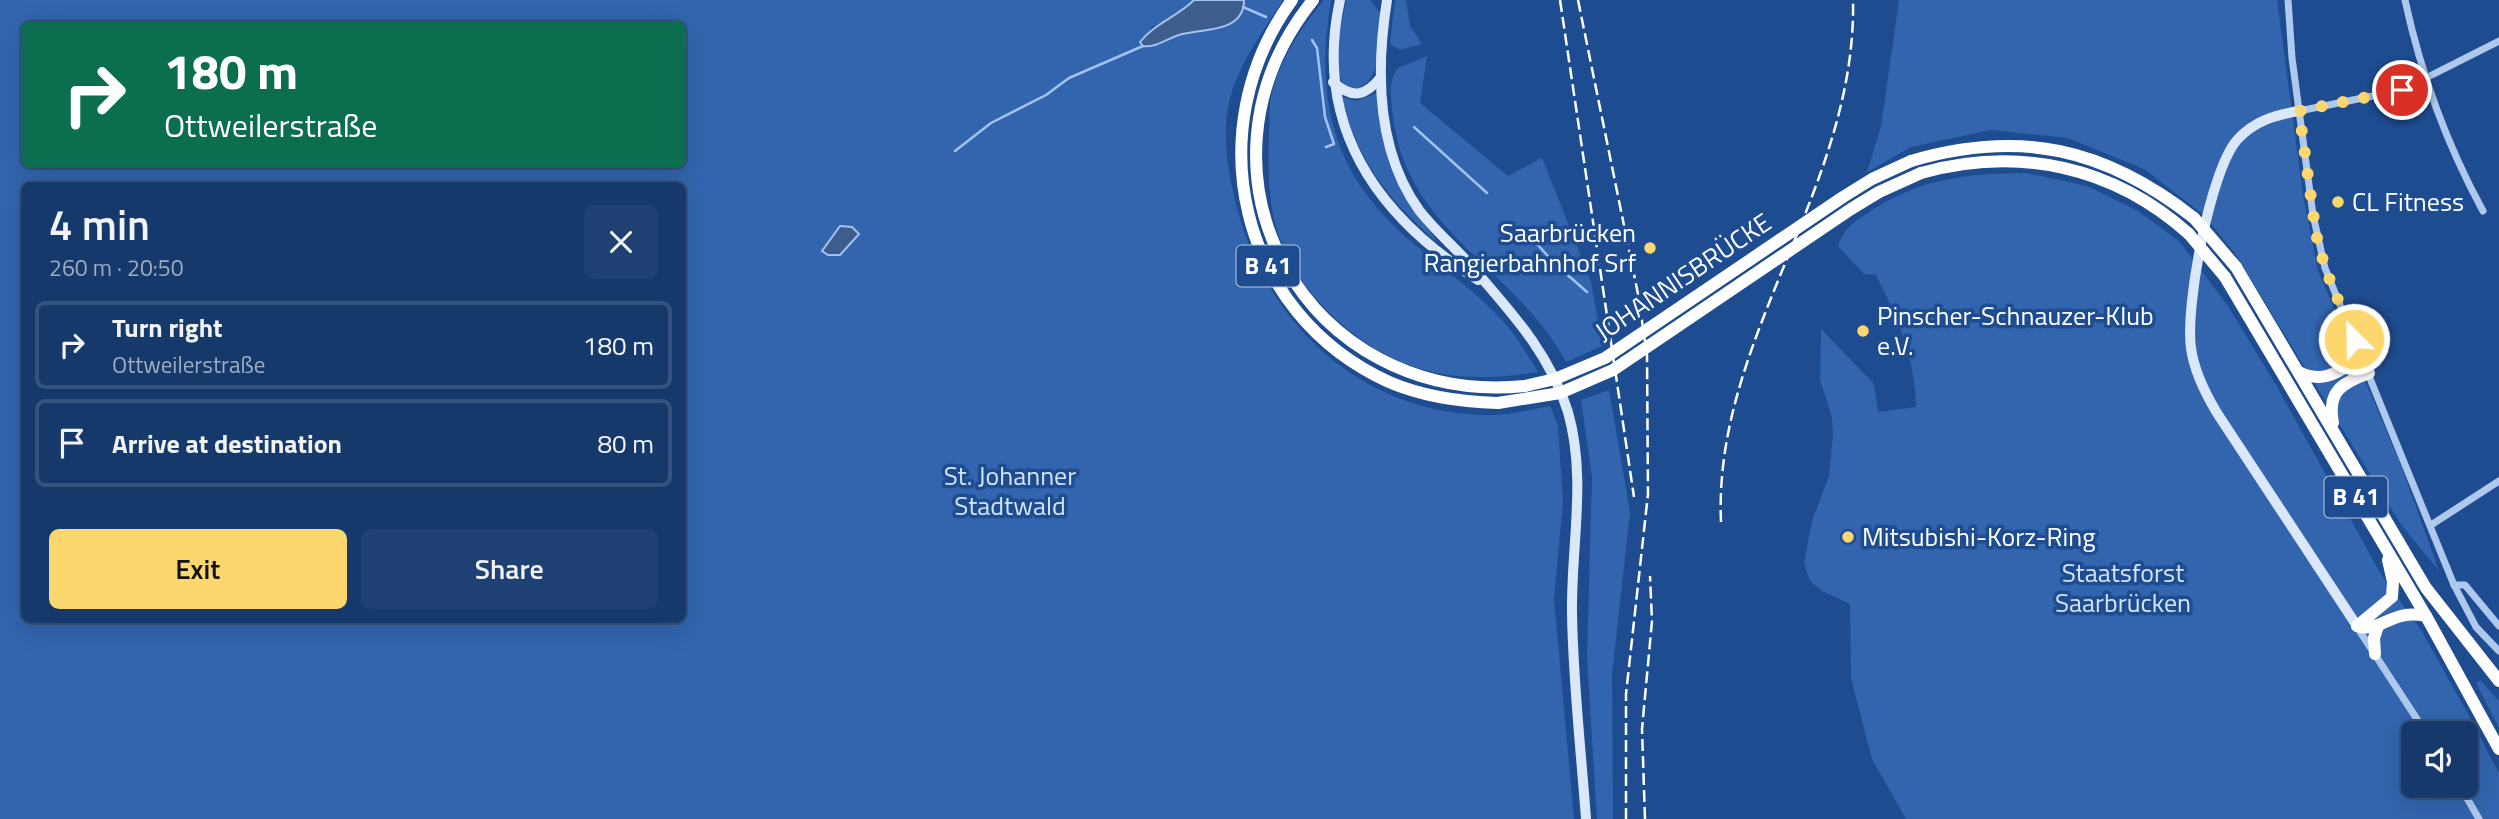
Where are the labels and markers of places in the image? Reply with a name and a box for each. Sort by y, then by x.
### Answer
pin [2372,60,2432,120]
place label: CL Fitness [2352,182,2464,221]
marker: CL Fitness [2330,194,2346,210]
place label: Saarbrücken Rangierbahnhof Srf [1423,213,1636,282]
marker: Saarbrücken Rangierbahnhof Srf [1642,240,1658,256]
place label: Pinscher-Schnauzer-Klub e.V. [1877,296,2154,365]
marker: Pinscher-Schnauzer-Klub e.V. [1855,323,1871,339]
place label: Mitsubishi-Korz-Ring [1862,517,2096,556]
marker: Mitsubishi-Korz-Ring [1840,529,1856,545]

